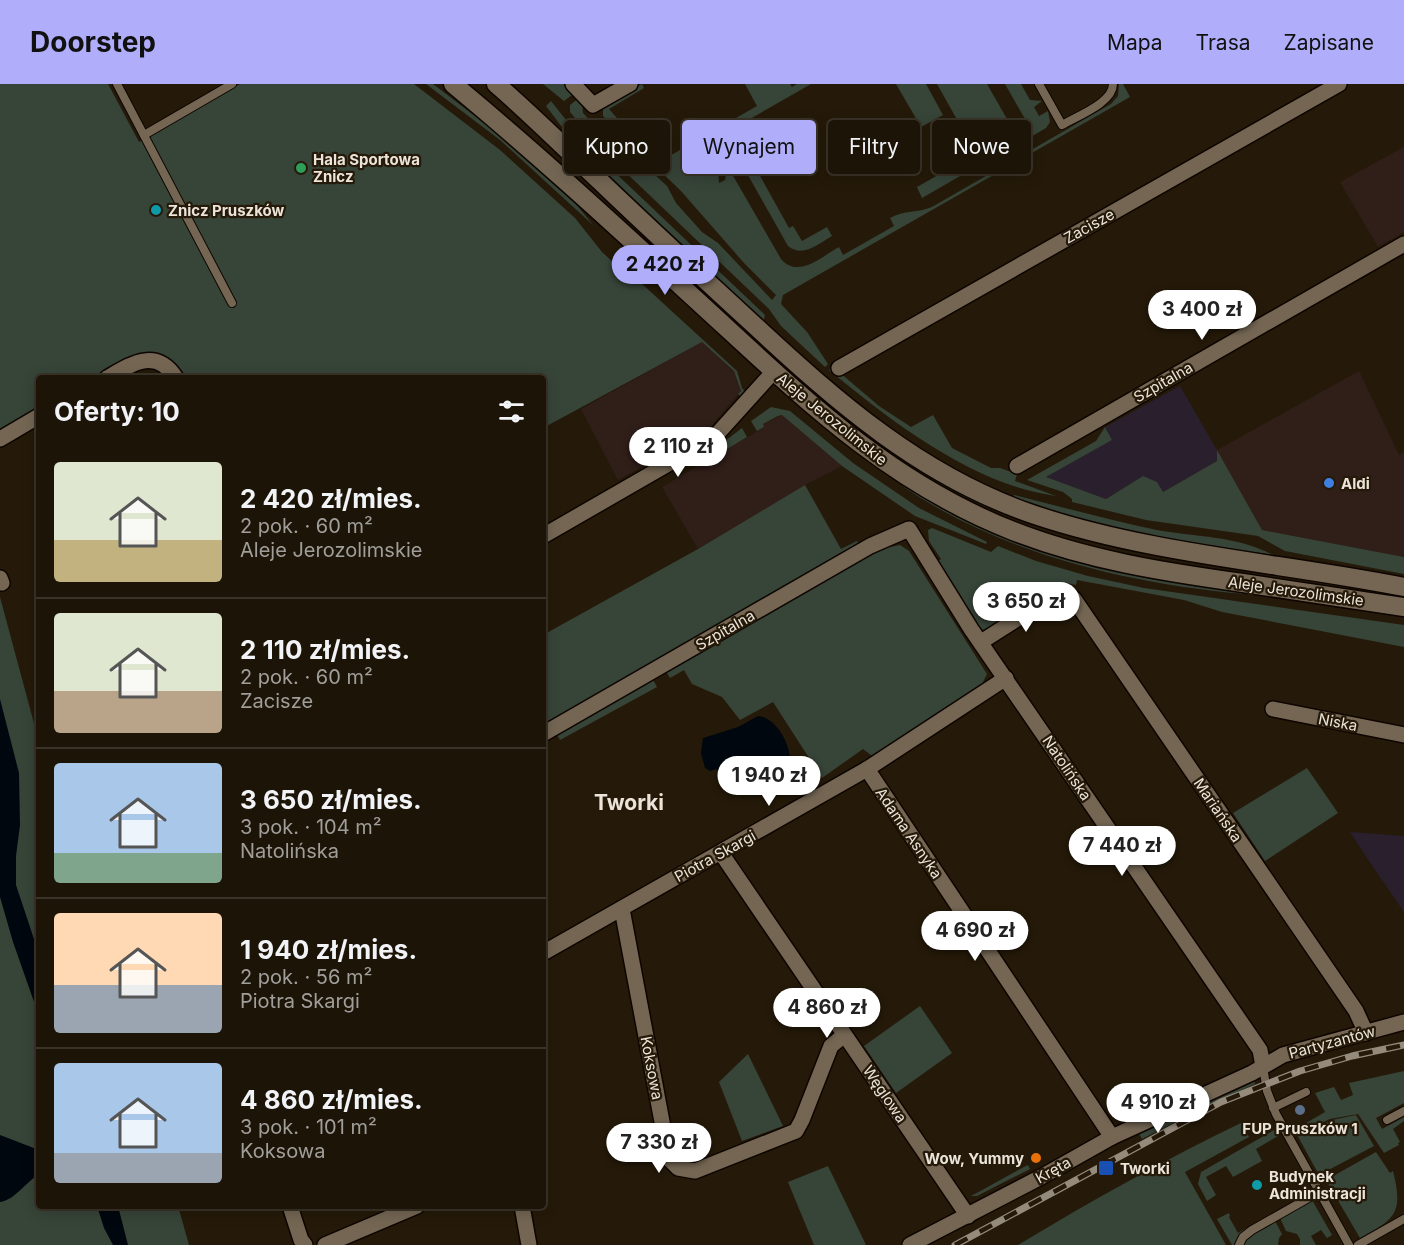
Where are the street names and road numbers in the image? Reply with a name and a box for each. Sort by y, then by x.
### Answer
street label: Zacisze [1060,204,1118,248]
street label: Szpitalna [1130,358,1196,406]
street label: Aleje Jerozolimskie [773,369,891,469]
street label: Aleje Jerozolimskie [1227,572,1365,610]
street label: Szpitalna [692,606,758,654]
street label: Niska [1317,709,1359,735]
street label: Natolińska [1038,732,1096,804]
street label: Mariańska [1190,774,1246,846]
street label: Adama Asnyka [872,784,946,882]
street label: Piotra Skargi [671,826,759,886]
street label: Partyzantów [1287,1021,1377,1063]
street label: Koksowa [637,1035,667,1101]
street label: Węglowa [859,1062,911,1126]
street label: Kręta [1032,1153,1074,1187]

